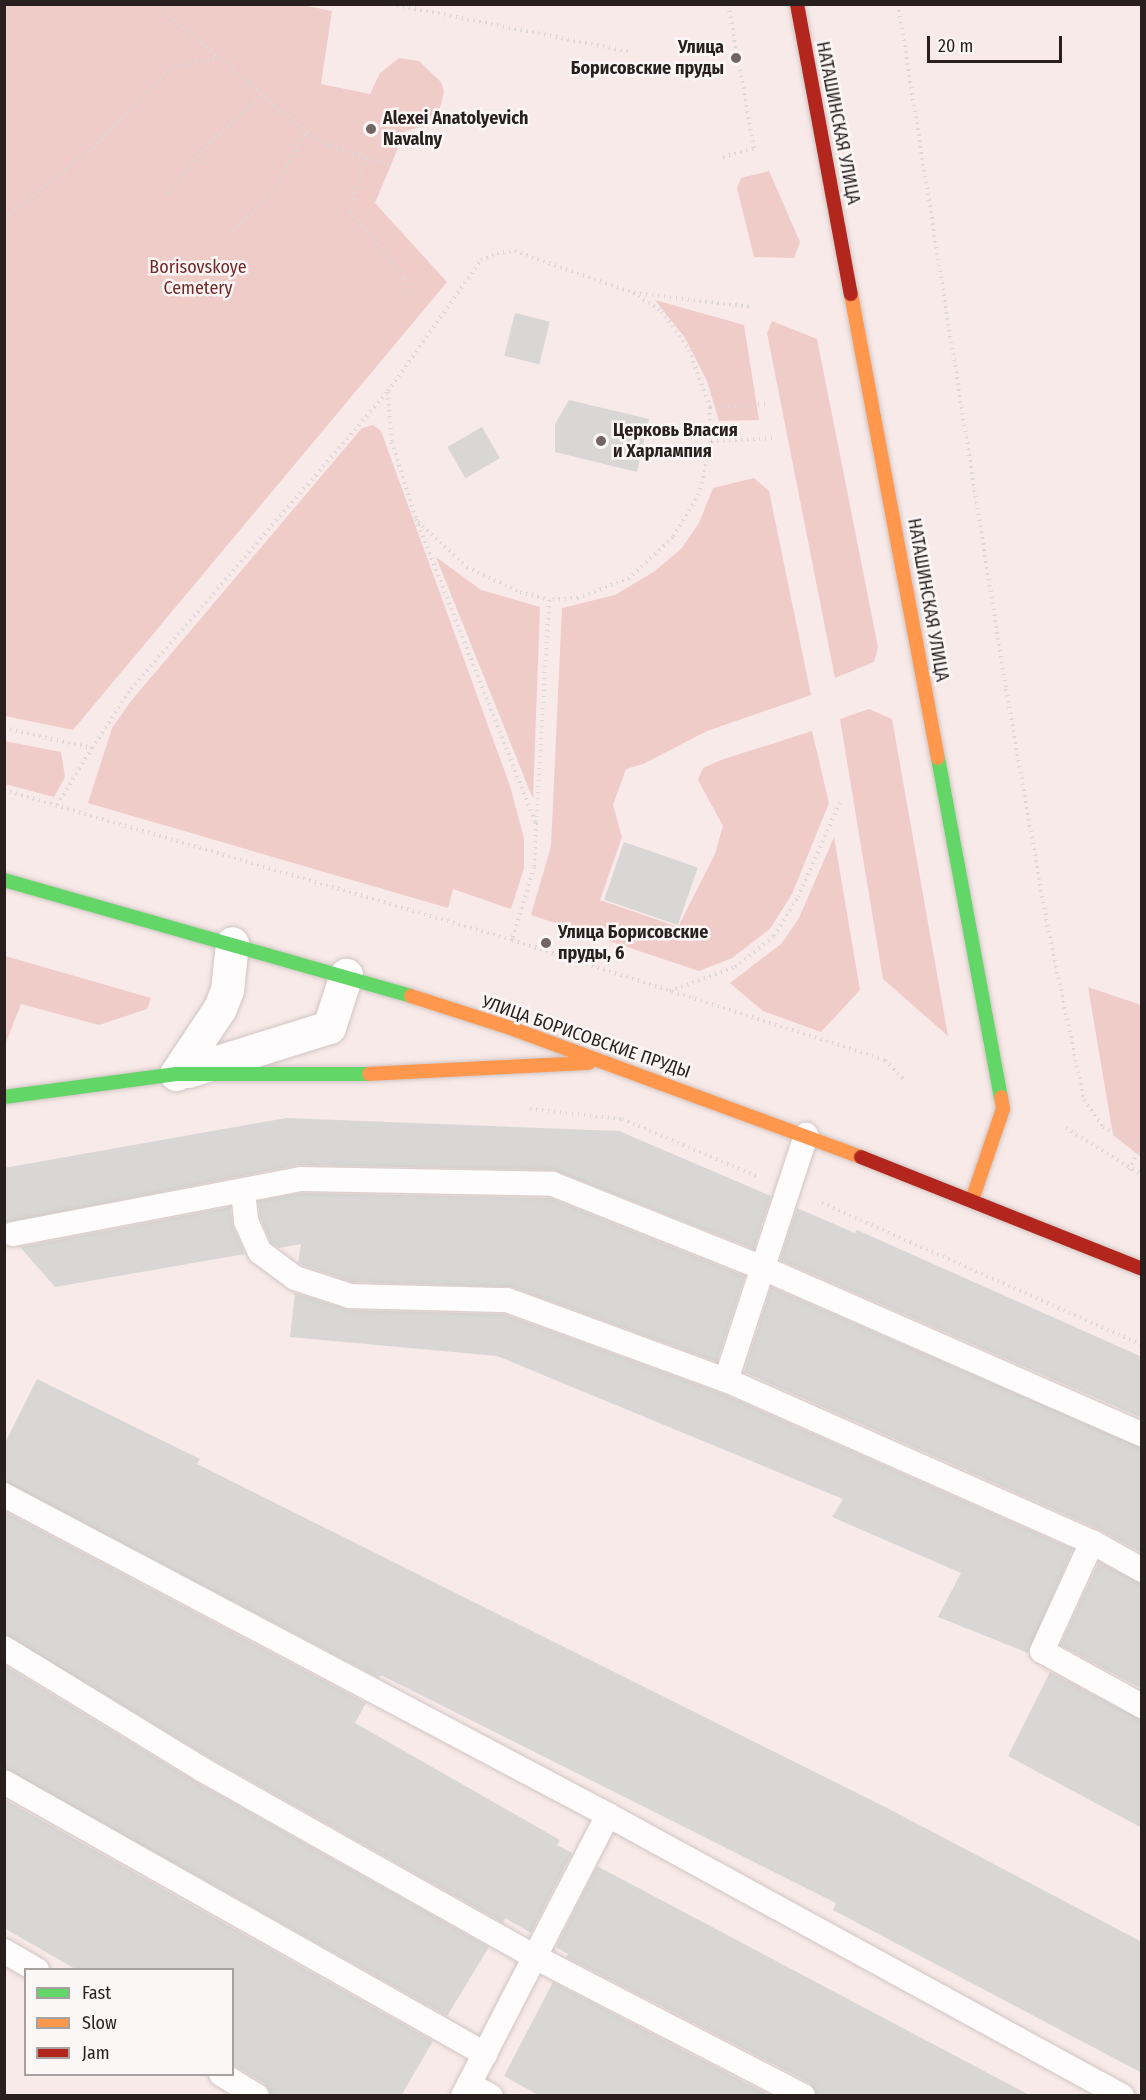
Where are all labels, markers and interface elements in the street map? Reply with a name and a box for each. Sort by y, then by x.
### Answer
scale bar [930,24,1065,62]
text: 20 m [938,35,973,57]
place label: Улица Борисовские пруды [571,37,724,80]
street label: НАТАШИНСКАЯ УЛИЦА [812,40,864,206]
marker: Улица Борисовские пруды [729,51,743,65]
place label: Alexei Anatolyevich Navalny [383,108,529,150]
marker: Alexei Anatolyevich Navalny [364,122,378,136]
park label: Borisovskoye Cemetery [149,257,247,300]
place label: Церковь Власия и Харлампия [613,420,738,462]
marker: Церковь Власия и Харлампия [594,434,608,448]
street label: НАТАШИНСКАЯ УЛИЦА [903,517,953,683]
place label: Улица Борисовские пруды, 6 [558,922,708,964]
marker: Улица Борисовские пруды, 6 [539,936,553,950]
street label: УЛИЦА БОРИСОВСКИЕ ПРУДЫ [479,991,693,1083]
legend [24,1968,234,2076]
text: Fast [82,1982,111,2004]
text: Slow [82,2012,117,2034]
text: Jam [82,2042,110,2064]

